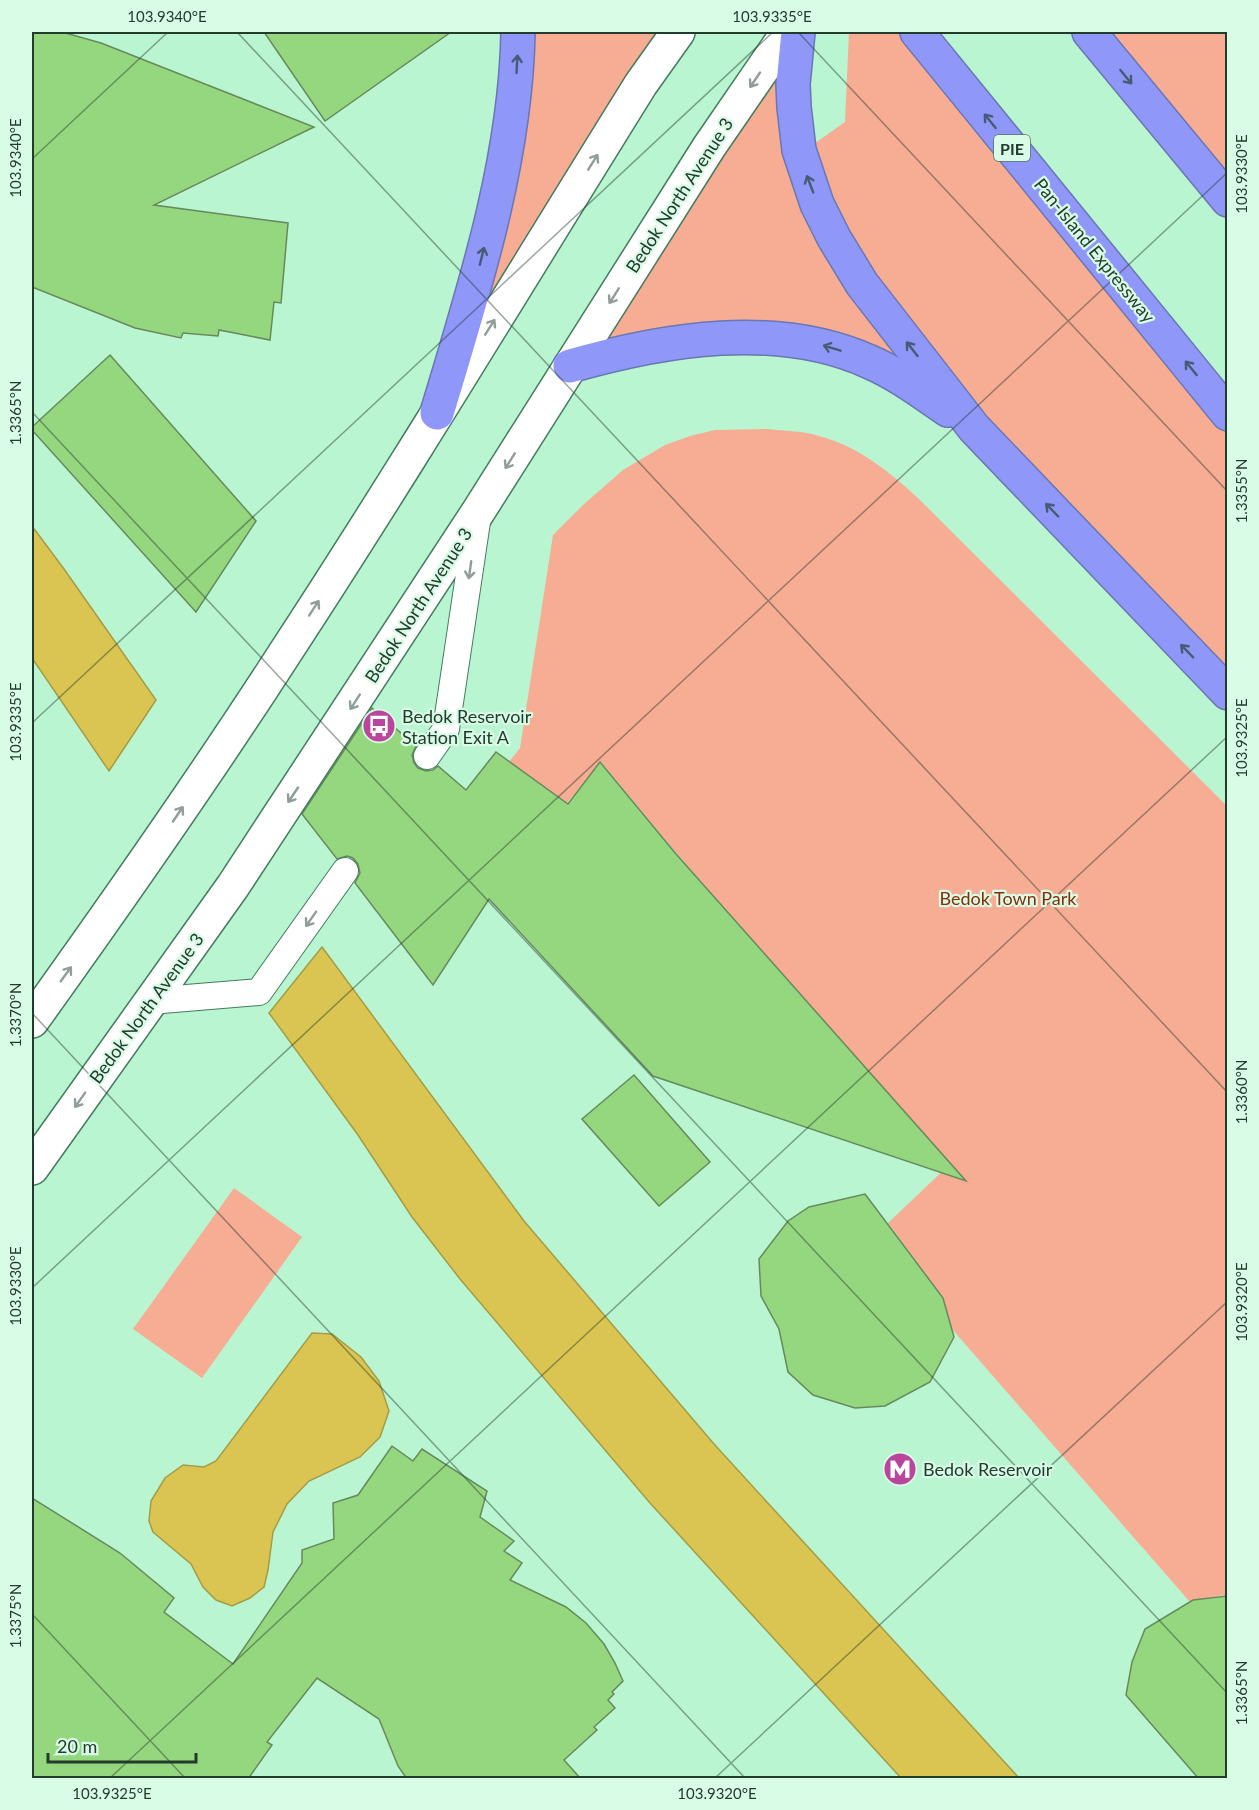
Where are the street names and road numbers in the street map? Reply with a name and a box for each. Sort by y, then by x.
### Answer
street label: Bedok North Avenue 3 [621,113,737,277]
road number: PIE [994,135,1030,161]
street label: Pan-Island Expressway [1030,173,1160,327]
street label: Bedok North Avenue 3 [360,523,476,687]
street label: Bedok North Avenue 3 [84,929,208,1087]

